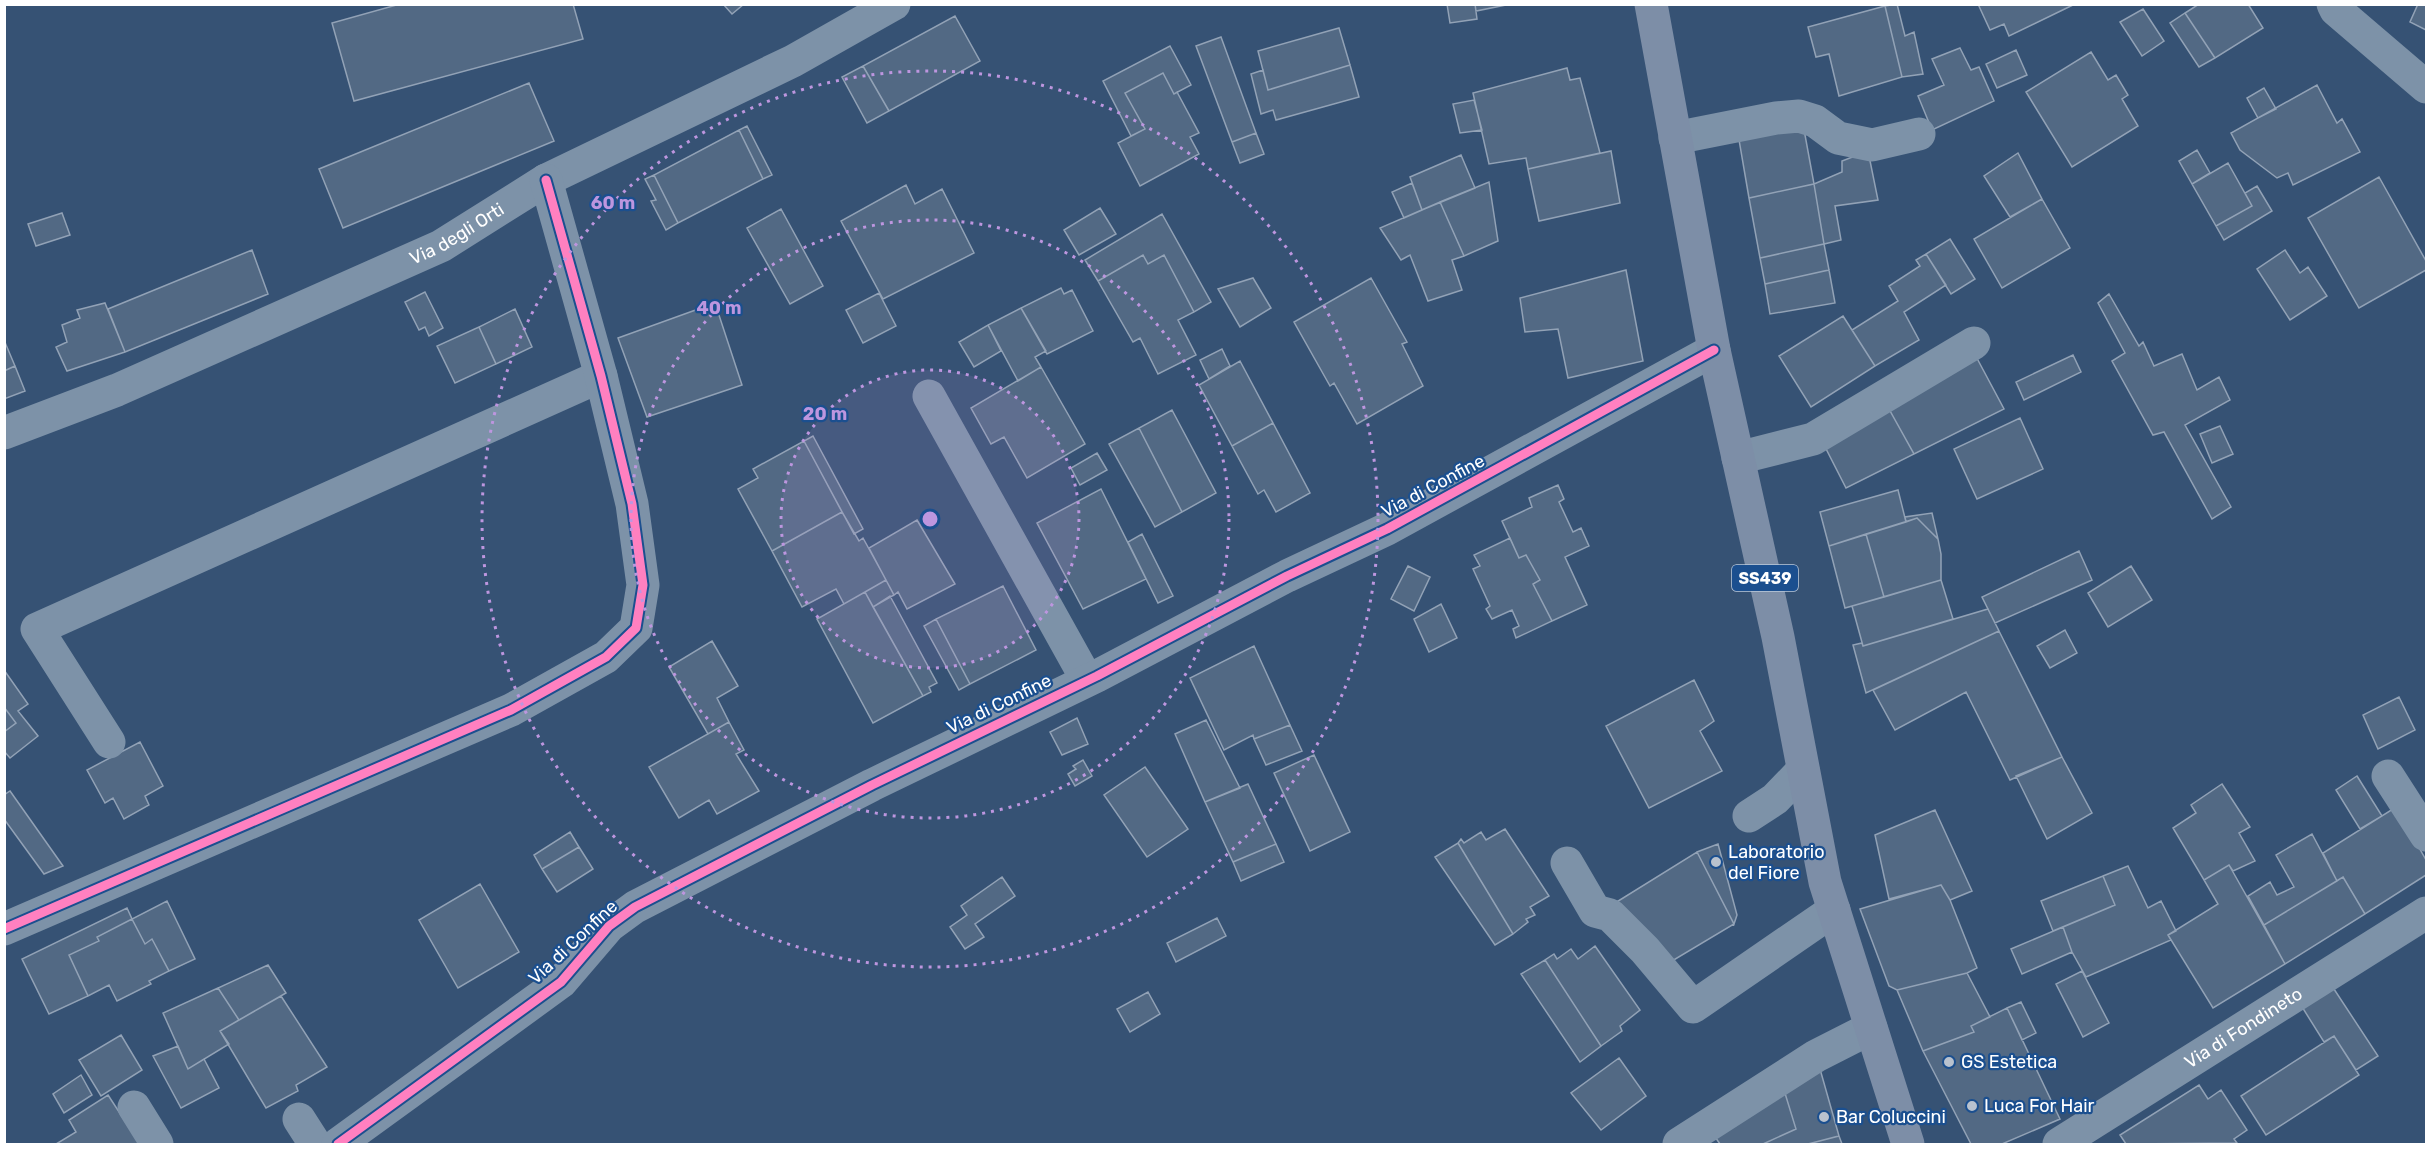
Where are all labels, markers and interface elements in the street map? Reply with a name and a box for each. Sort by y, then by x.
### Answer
text: 60 m [591,192,635,214]
street label: Via degli Orti [406,198,508,270]
text: 40 m [697,297,741,319]
text: 20 m [803,403,847,425]
street label: Via di Confine [1378,450,1488,522]
centre of rings [920,509,940,529]
road number: SS439 [1732,565,1798,591]
street label: Via di Confine [943,669,1055,739]
place label: Laboratorio del Fiore [1728,841,1825,884]
marker: Laboratorio del Fiore [1709,855,1723,869]
street label: Via di Confine [524,895,622,989]
street label: Via di Fondineto [2181,983,2306,1073]
place label: GS Estetica [1961,1051,2057,1073]
marker: GS Estetica [1942,1055,1956,1069]
place label: Luca For Hair [1984,1095,2095,1117]
marker: Luca For Hair [1965,1099,1979,1113]
place label: Bar Coluccini [1836,1106,1946,1128]
marker: Bar Coluccini [1817,1110,1831,1124]

